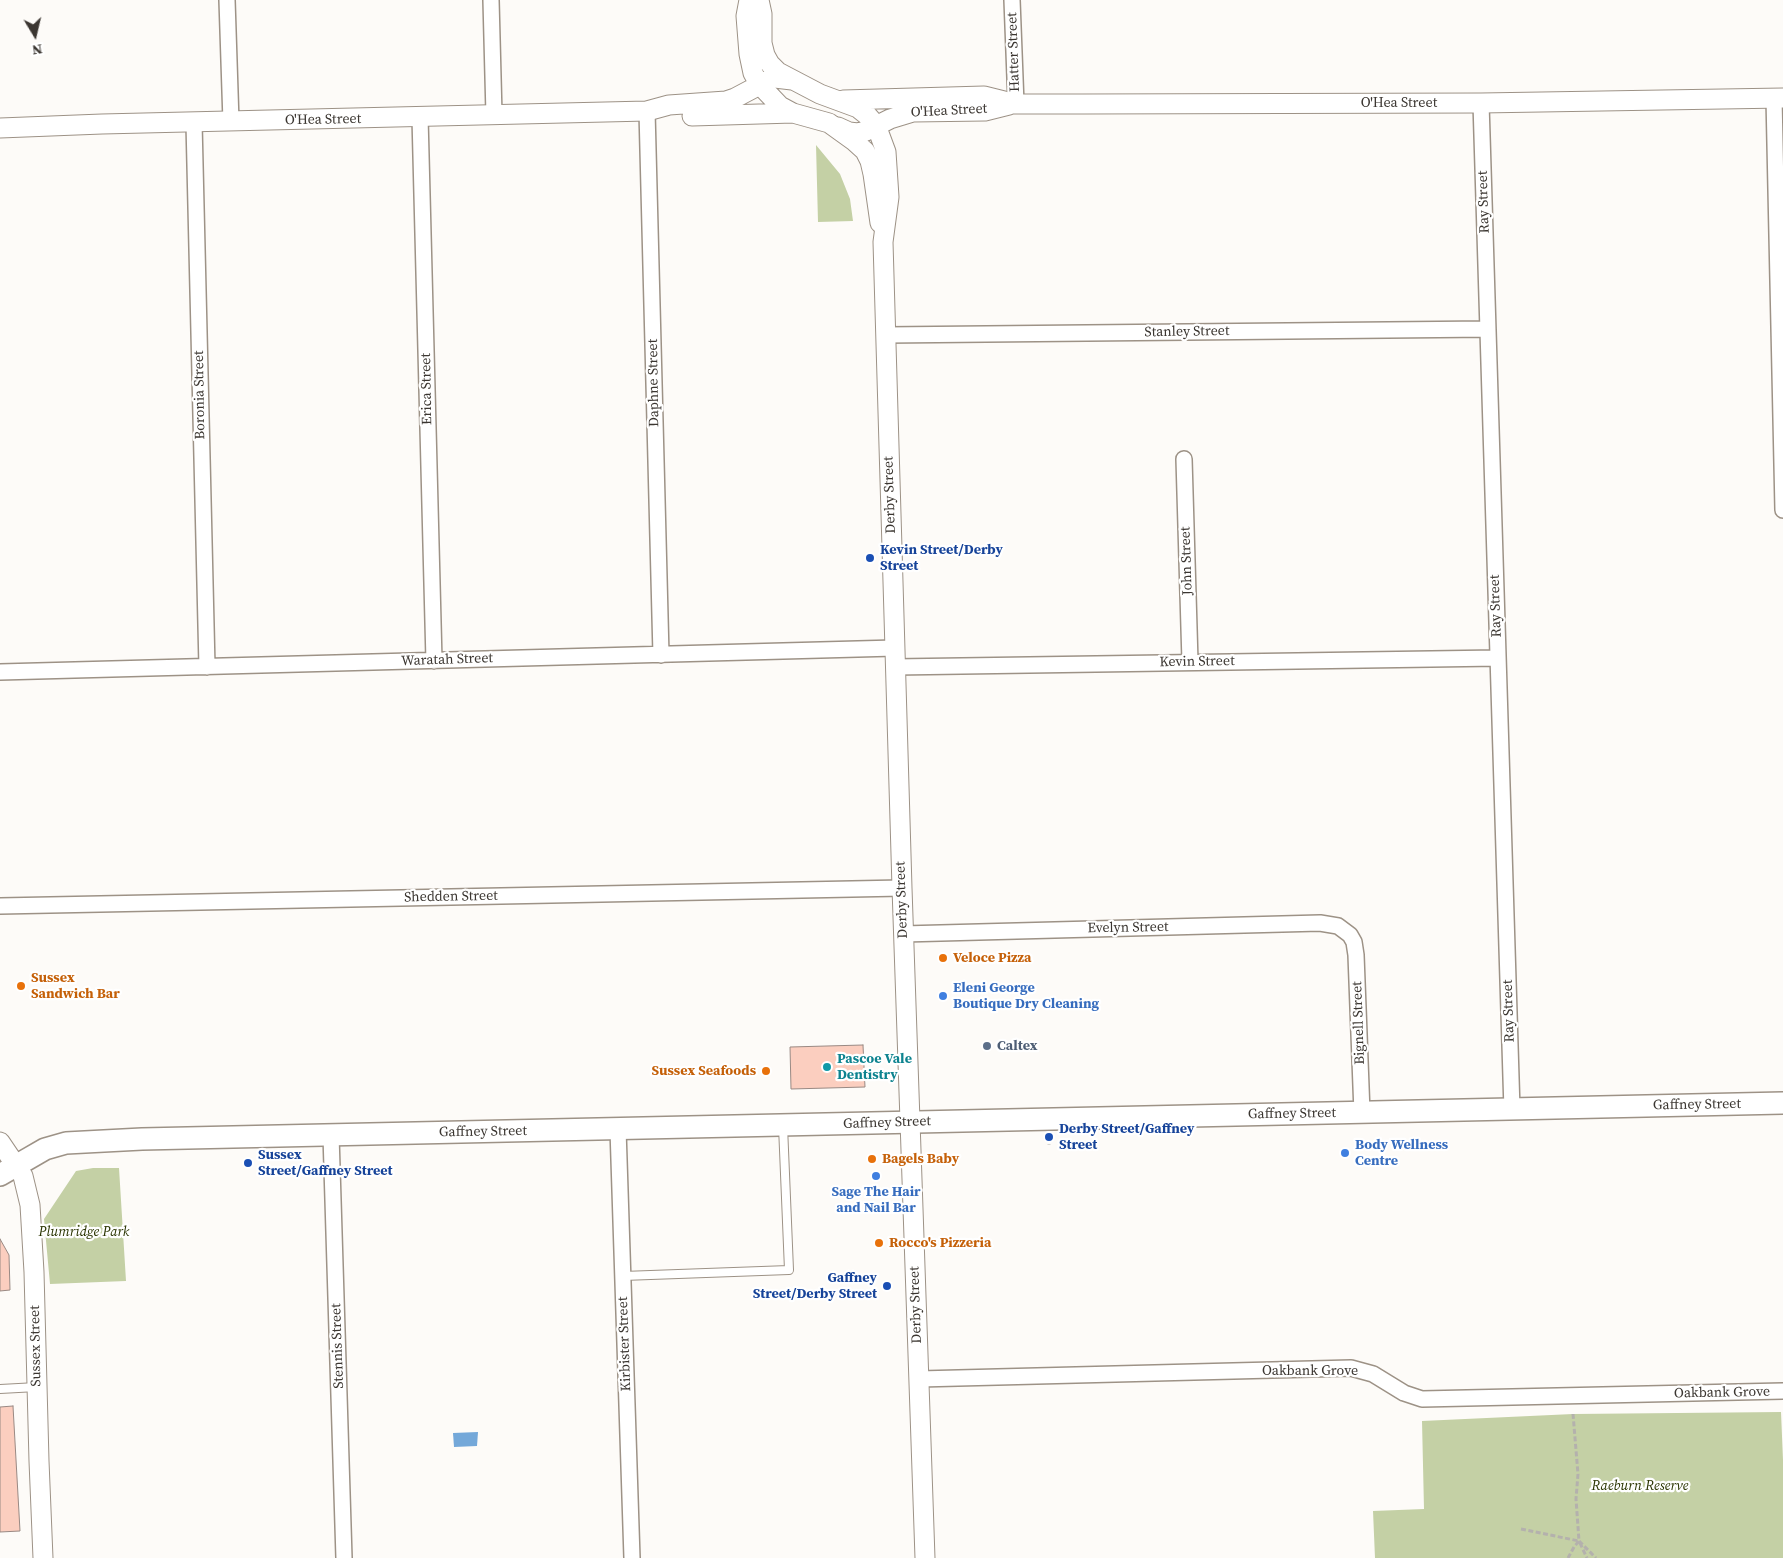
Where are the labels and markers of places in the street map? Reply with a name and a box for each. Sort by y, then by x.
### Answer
place label: Kevin Street/Derby Street [880,542,1003,574]
marker: Kevin Street/Derby Street [864,552,876,564]
place label: Veloce Pizza [953,950,1031,966]
marker: Veloce Pizza [937,952,949,964]
place label: Sussex Sandwich Bar [31,970,120,1002]
marker: Sussex Sandwich Bar [15,980,27,992]
place label: Eleni George Boutique Dry Cleaning [953,980,1099,1012]
marker: Eleni George Boutique Dry Cleaning [937,990,949,1002]
place label: Caltex [997,1038,1038,1054]
marker: Caltex [981,1040,993,1052]
place label: Pascoe Vale Dentistry [837,1051,912,1084]
marker: Pascoe Vale Dentistry [821,1061,833,1073]
place label: Sussex Seafoods [651,1063,756,1079]
marker: Sussex Seafoods [760,1065,772,1077]
place label: Derby Street/Gaffney Street [1059,1121,1195,1154]
marker: Derby Street/Gaffney Street [1043,1131,1055,1143]
place label: Body Wellness Centre [1355,1137,1448,1170]
place label: Sussex Street/Gaffney Street [258,1147,393,1180]
marker: Body Wellness Centre [1339,1147,1351,1159]
place label: Bagels Baby [882,1151,959,1167]
marker: Bagels Baby [866,1153,878,1165]
marker: Sussex Street/Gaffney Street [242,1157,254,1169]
marker: Sage The Hair and Nail Bar [870,1170,882,1182]
place label: Sage The Hair and Nail Bar [831,1184,921,1216]
place label: Rocco's Pizzeria [889,1235,991,1251]
marker: Rocco's Pizzeria [873,1237,885,1249]
place label: Gaffney Street/Derby Street [753,1270,877,1302]
marker: Gaffney Street/Derby Street [881,1280,893,1292]

